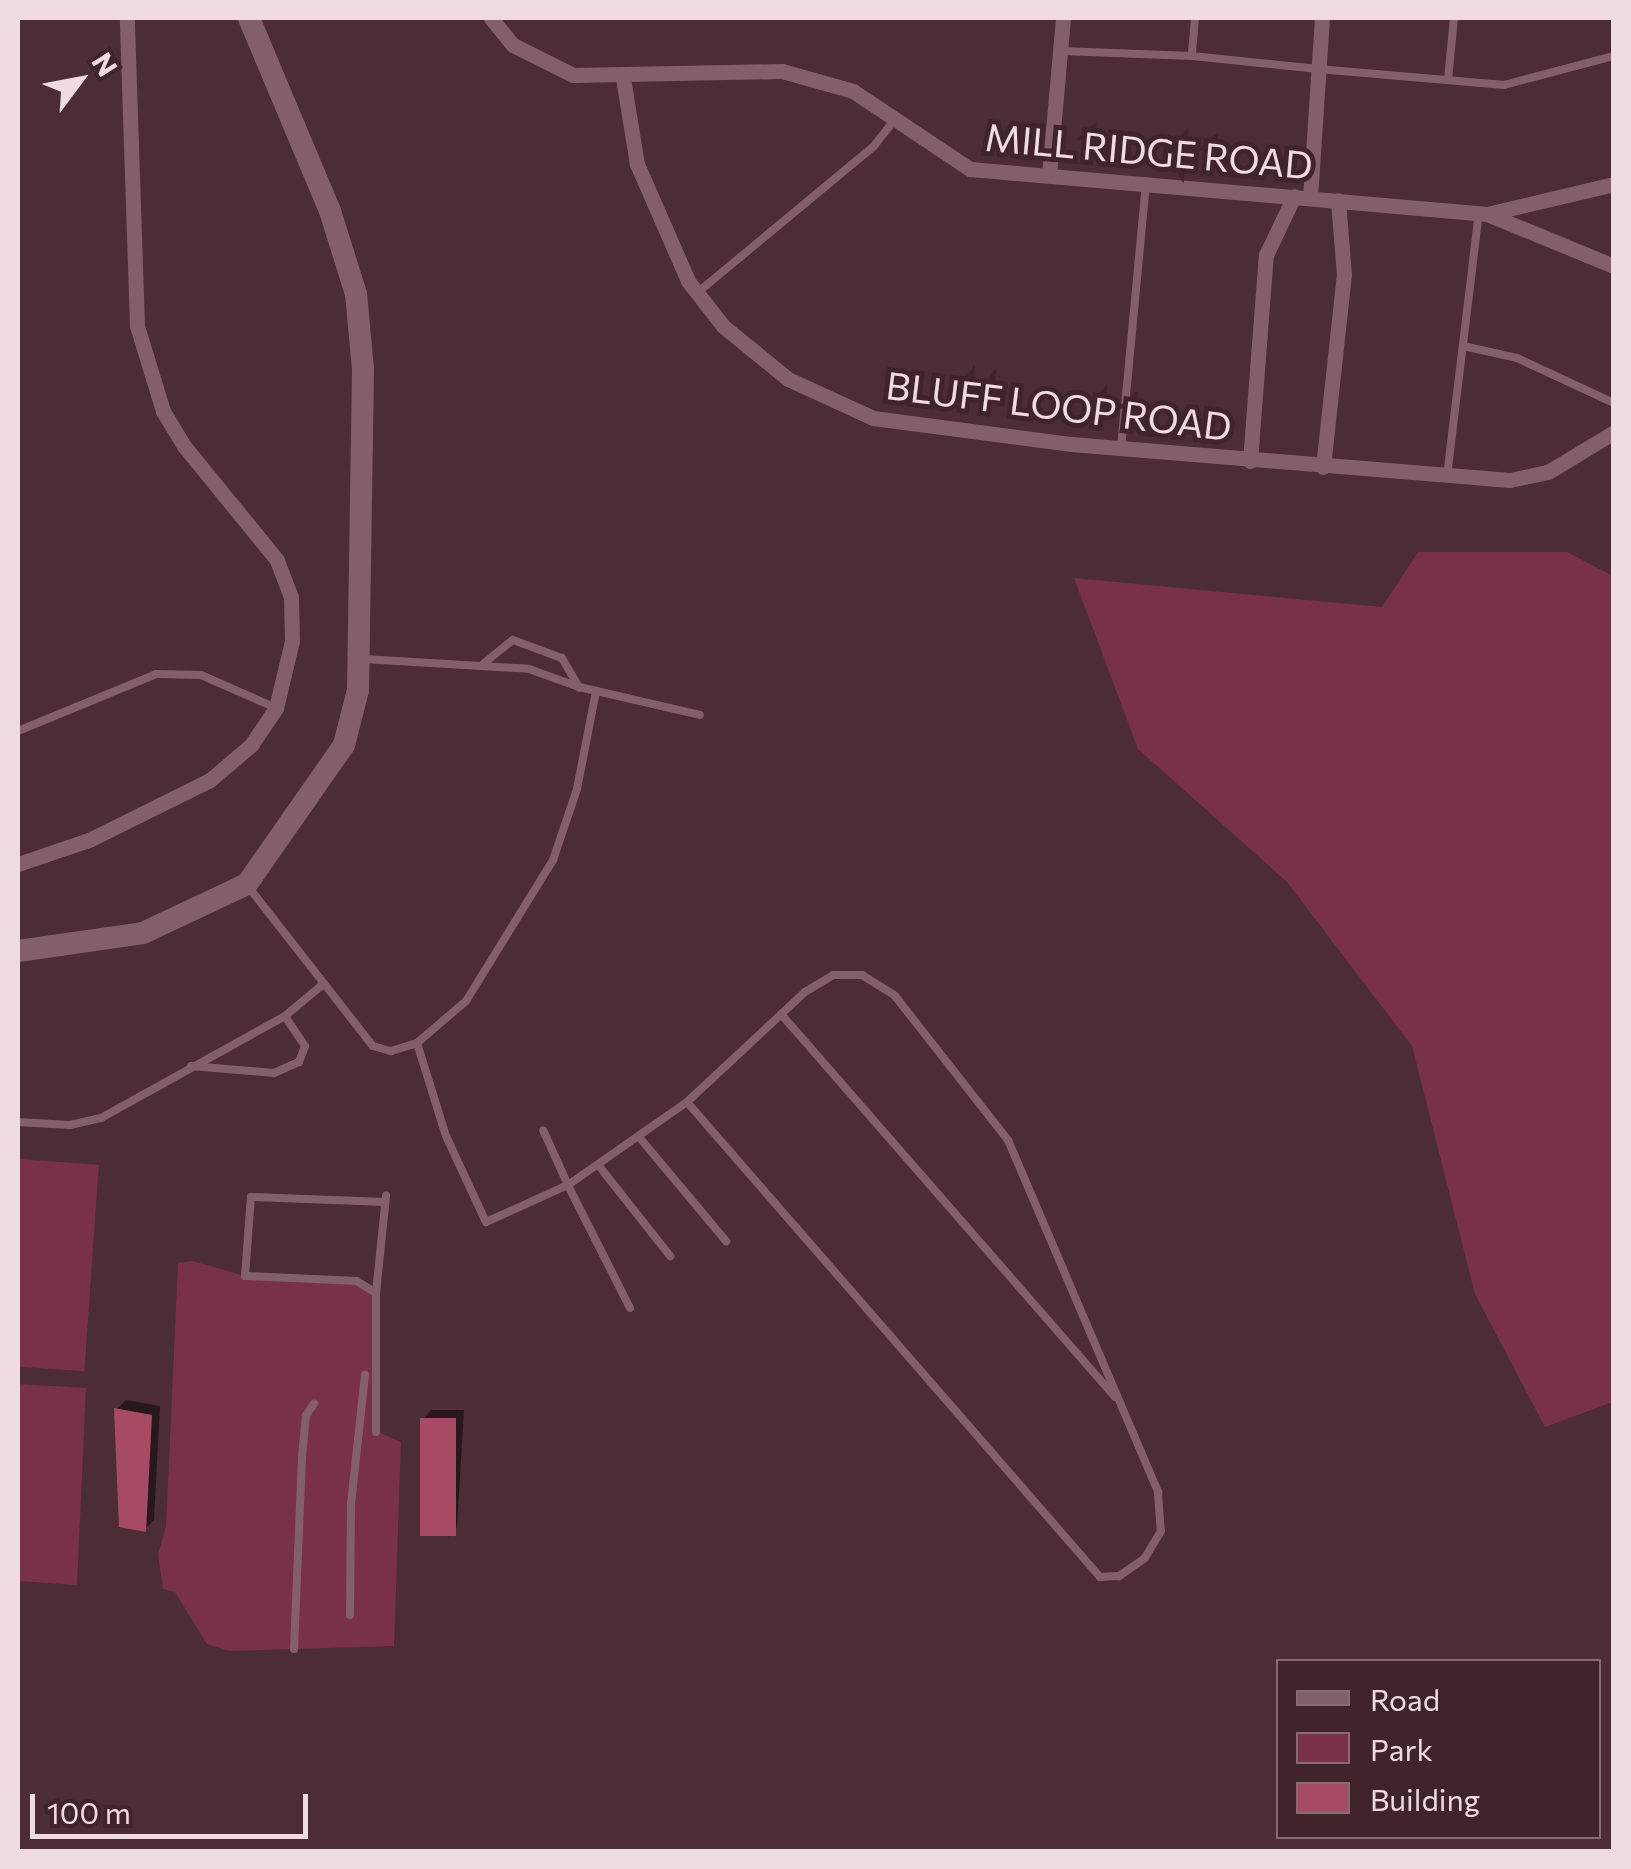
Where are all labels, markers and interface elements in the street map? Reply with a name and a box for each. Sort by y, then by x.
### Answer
north arrow [30,30,130,130]
text: N [85,46,125,82]
street label: MILL RIDGE ROAD [983,113,1315,187]
street label: BLUFF LOOP ROAD [884,361,1234,449]
legend [1276,1659,1601,1839]
text: Road [1370,1680,1440,1717]
text: Park [1370,1730,1433,1767]
scale bar [35,1774,312,1836]
text: Building [1370,1780,1480,1817]
text: 100 m [47,1793,131,1830]

